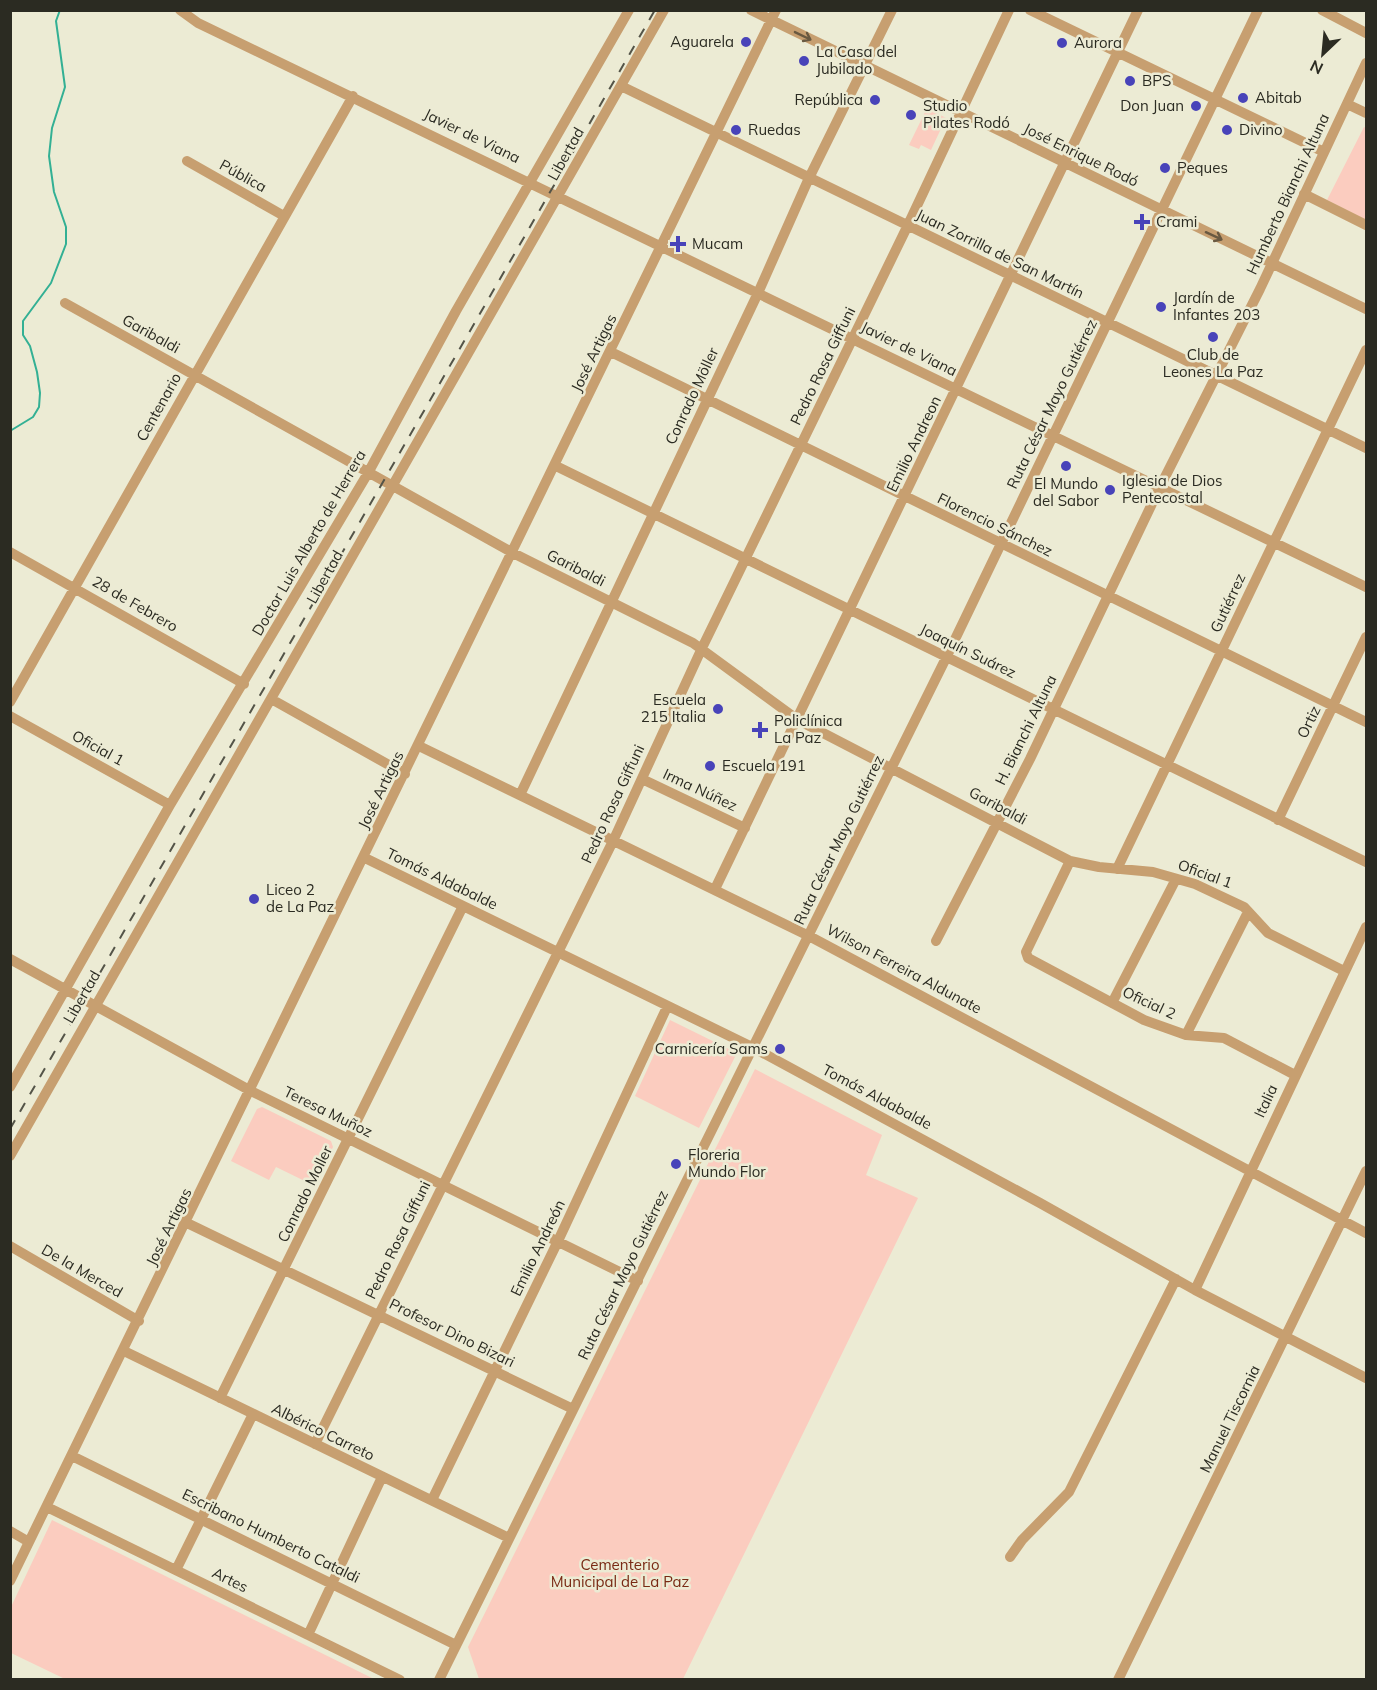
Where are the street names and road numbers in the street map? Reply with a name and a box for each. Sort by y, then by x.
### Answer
street label: Javier de Viana [421,104,523,167]
street label: Humberto Bianchi Altuna [1242,110,1333,277]
street label: José Enrique Rodó [1021,118,1142,191]
street label: Libertad [543,124,588,184]
street label: Pública [216,155,270,196]
street label: Juan Zorrilla de San Martín [913,205,1087,303]
street label: Pedro Rosa Giffuni [786,304,859,428]
street label: Garibaldi [119,310,183,357]
street label: José Artigas [567,311,621,395]
street label: Ruta César Mayo Gutiérrez [1002,316,1101,492]
street label: Javier de Viana [858,317,960,380]
street label: Conrado Möller [661,344,723,447]
street label: Centenario [132,369,185,444]
street label: Emilio Andreon [882,392,945,495]
street label: Doctor Luis Alberto de Herrera [248,447,370,639]
street label: Florencio Sánchez [935,488,1056,561]
street label: Garibaldi [544,545,609,590]
street label: Libertad [302,547,347,607]
street label: Gutiérrez [1206,570,1250,635]
street label: 28 de Febrero [89,571,181,636]
street label: Joaquín Suárez [917,619,1020,682]
street label: H. Bianchi Altuna [991,672,1060,788]
street label: Ortiz [1293,702,1325,741]
street label: Oficial 1 [69,726,128,770]
street label: Pedro Rosa Giffuni [577,741,648,866]
street label: José Artigas [354,748,408,832]
street label: Ruta César Mayo Gutiérrez [789,752,888,928]
street label: Irma Núñez [660,764,741,815]
street label: Garibaldi [966,782,1031,829]
street label: Tomás Aldabalde [384,843,501,914]
street label: Oficial 1 [1175,855,1235,892]
street label: Wilson Ferreira Aldunate [823,920,985,1018]
street label: Libertad [59,967,104,1027]
street label: Oficial 2 [1120,982,1179,1023]
street label: Tomás Aldabalde [819,1060,935,1133]
street label: Italia [1250,1081,1281,1120]
street label: Teresa Muñoz [281,1082,376,1141]
street label: Conrado Moller [273,1142,336,1245]
street label: Pedro Rosa Giffuni [361,1178,434,1302]
street label: José Artigas [142,1185,196,1269]
street label: Ruta César Mayo Gutiérrez [573,1187,672,1363]
street label: Emilio Andreón [506,1196,569,1299]
street label: De la Merced [38,1240,126,1301]
street label: Profesor Dino Bizari [386,1294,518,1371]
street label: Manuel Tiscornia [1195,1362,1264,1476]
street label: Albérico Carreto [269,1398,378,1465]
street label: Escribano Humberto Cataldi [179,1484,363,1587]
street label: Artes [209,1563,251,1596]

